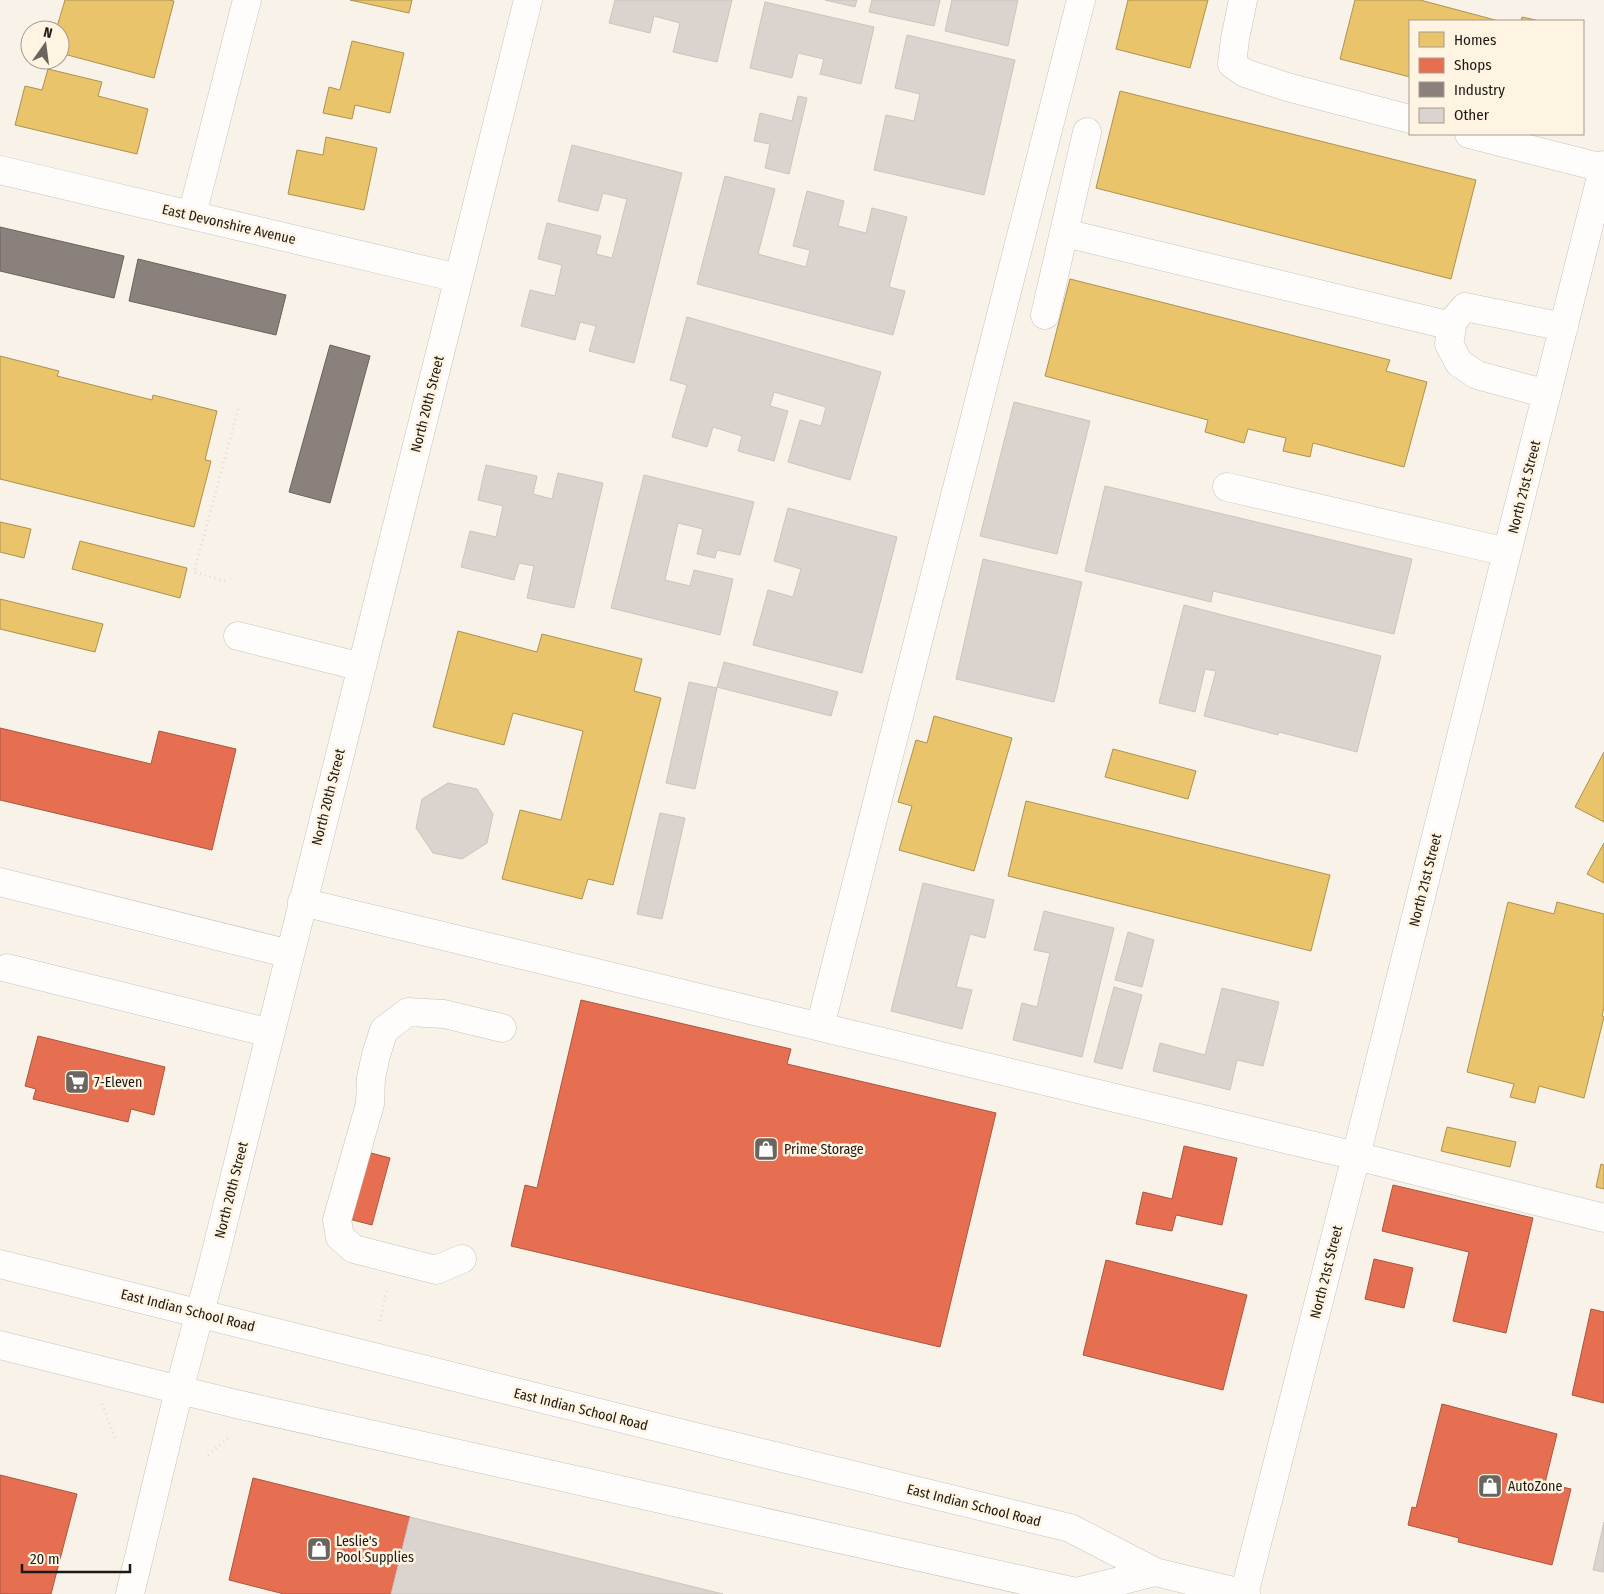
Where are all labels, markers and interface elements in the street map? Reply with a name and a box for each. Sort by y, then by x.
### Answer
north arrow [20,20,70,70]
legend [1409,20,1584,135]
text: N [42,24,54,42]
text: Homes [1454,31,1496,49]
text: Shops [1454,56,1492,74]
text: Industry [1454,81,1505,99]
text: Other [1454,106,1490,124]
street label: East Devonshire Avenue [160,201,297,248]
street label: North 20th Street [407,354,448,454]
street label: North 21st Street [1505,438,1544,536]
street label: North 20th Street [308,747,349,847]
street label: North 21st Street [1406,831,1445,929]
supermarket icon: 7-Eleven [64,1069,90,1095]
place label: 7-Eleven [94,1074,142,1091]
shop icon: Prime Storage [753,1136,779,1162]
street label: North 20th Street [211,1140,252,1240]
place label: Prime Storage [784,1141,864,1158]
street label: North 21st Street [1307,1223,1346,1321]
street label: East Indian School Road [119,1286,257,1335]
street label: East Indian School Road [512,1385,650,1434]
shop icon: AutoZone [1477,1473,1503,1499]
place label: AutoZone [1508,1478,1562,1495]
street label: East Indian School Road [905,1481,1043,1530]
place label: Leslie's Pool Supplies [336,1533,414,1566]
shop icon: Leslie's Pool Supplies [306,1536,332,1562]
scale bar [22,1542,130,1574]
text: 20 m [30,1550,60,1568]

